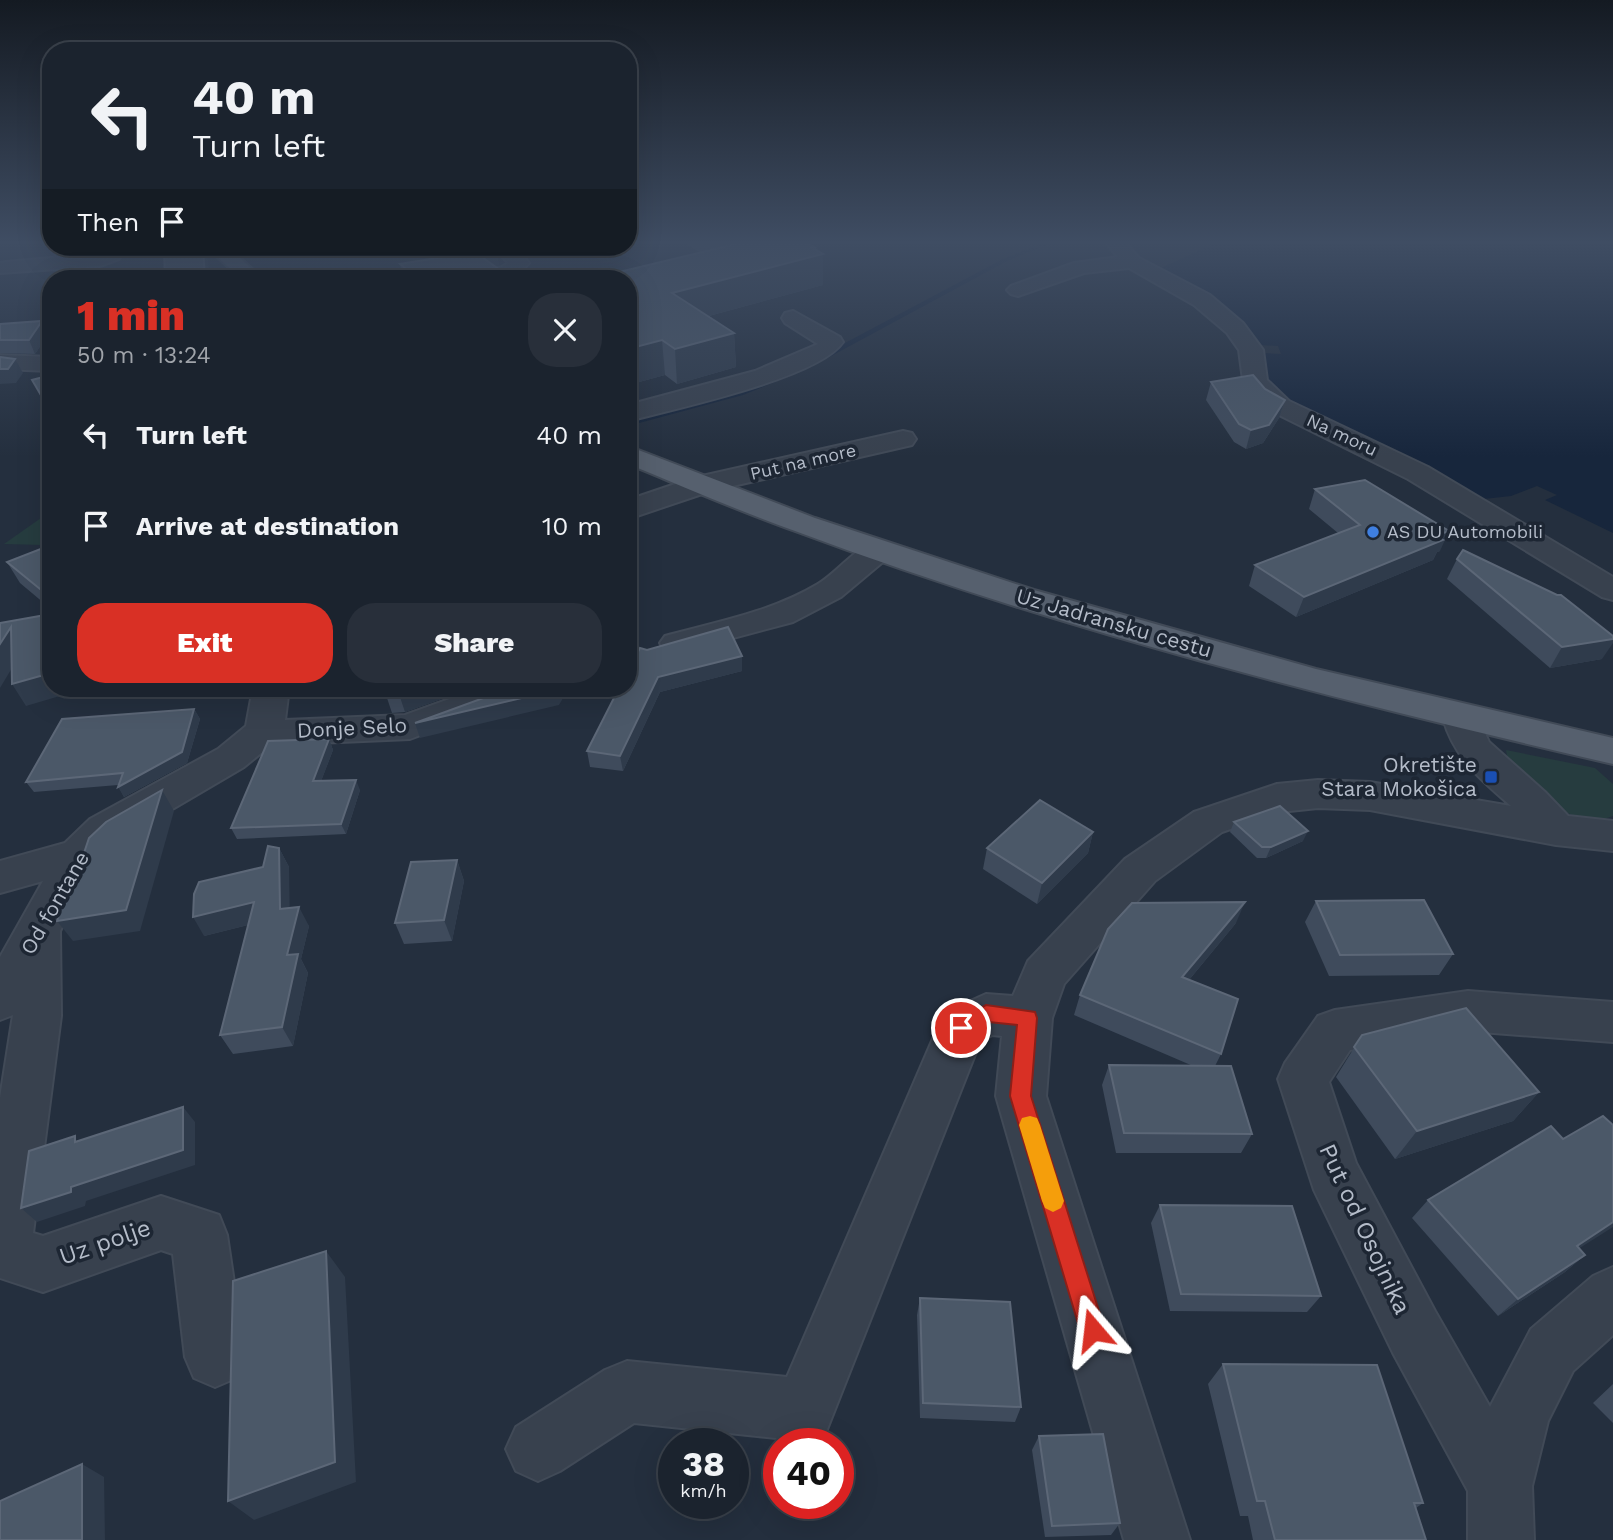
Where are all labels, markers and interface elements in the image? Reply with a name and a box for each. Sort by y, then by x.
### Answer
text: 40 m [192,68,315,126]
icon: left [77,70,168,161]
text: Turn left [192,127,325,165]
icon: arrive [153,203,191,241]
text: Then [77,207,139,237]
text: 1 min [77,291,185,340]
button: close [528,293,602,367]
text: 50 m · 13:24 [77,342,211,369]
street label: Na moru [1304,409,1381,460]
icon: left [77,416,115,454]
text: Turn left [136,420,247,450]
text: 40 m [536,420,602,450]
street label: Put na more [748,439,858,484]
icon: arrive [77,507,115,545]
text: Arrive at destination [136,511,399,541]
text: 10 m [542,511,602,541]
place label: AS DU Automobili [1387,521,1543,542]
marker: AS DU Automobili [1365,524,1381,540]
street label: Uz Jadransku cestu [1014,583,1215,662]
button: Exit [77,603,333,683]
button: Share [347,603,602,683]
street label: Donje Selo [296,712,408,743]
place label: Okretište Stara Mokošica [1321,752,1477,801]
marker: Okretište Stara Mokošica [1483,769,1499,785]
street label: Od fontane [15,847,94,959]
pin [931,998,991,1058]
icon: arrive [942,1009,980,1047]
street label: Put od Osojnika [1313,1139,1417,1319]
street label: Uz polje [56,1213,154,1271]
position arrow [1056,1293,1130,1367]
speed limit sign: 40 [763,1428,854,1519]
text: 38 [682,1443,725,1485]
text: km/h [680,1480,727,1501]

